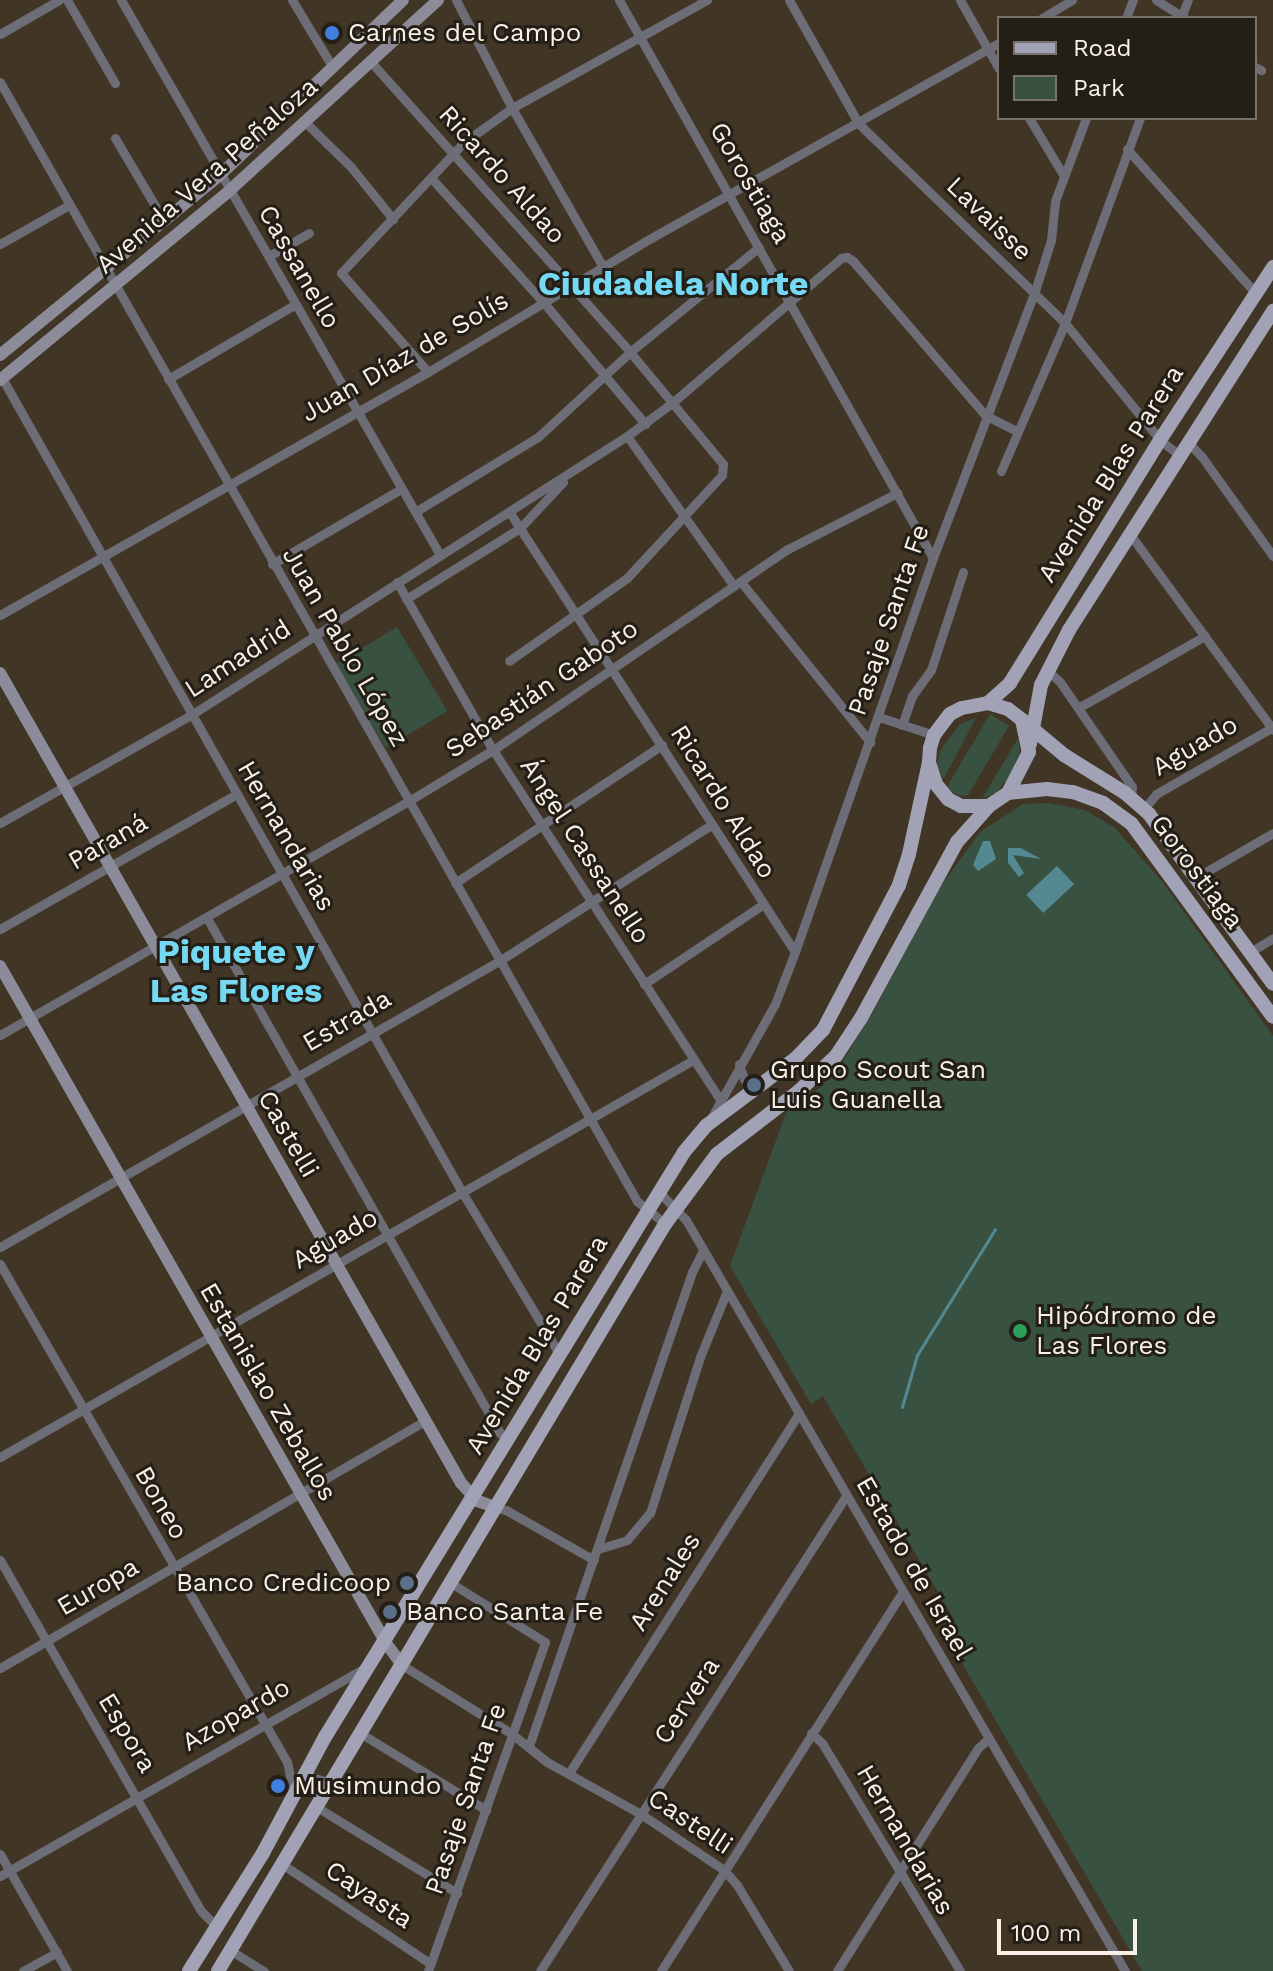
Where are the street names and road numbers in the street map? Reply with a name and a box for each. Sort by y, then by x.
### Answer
street label: Avenida Vera Peñaloza [89,71,325,281]
street label: Ricardo Aldao [432,99,572,251]
street label: Gorostiaga [703,117,797,249]
street label: Lavaisse [940,171,1038,267]
street label: Cassanello [251,200,347,334]
street label: Juan Díaz de Solís [296,285,514,429]
street label: Avenida Blas Parera [1031,359,1191,589]
street label: Pasaje Santa Fe [842,520,936,720]
street label: Juan Pablo López [275,542,415,752]
street label: Lamadrid [179,613,297,705]
street label: Sebastián Gaboto [440,613,644,765]
street label: Aguado [1147,709,1243,783]
street label: Ricardo Aldao [663,719,783,885]
street label: Ángel Cassanello [513,752,657,950]
street label: Hernandarias [230,755,342,917]
street label: Paraná [63,807,153,877]
street label: Gorostiaga [1144,809,1250,935]
street label: Estrada [297,983,397,1059]
street label: Castelli [251,1085,325,1183]
street label: Aguado [287,1202,383,1276]
street label: Avenida Blas Parera [459,1230,615,1460]
street label: Estanislao Zeballos [193,1277,343,1507]
street label: Boneo [128,1461,194,1545]
street label: Estado de Israel [849,1471,979,1665]
street label: Arenales [623,1527,707,1637]
street label: Europa [52,1551,144,1623]
street label: Cervera [648,1652,726,1750]
street label: Azopardo [176,1672,296,1758]
street label: Espora [91,1688,163,1778]
street label: Pasaje Santa Fe [419,1699,513,1899]
street label: Hernandarias [849,1759,961,1921]
street label: Castelli [642,1783,738,1861]
street label: Cayasta [319,1854,419,1936]

